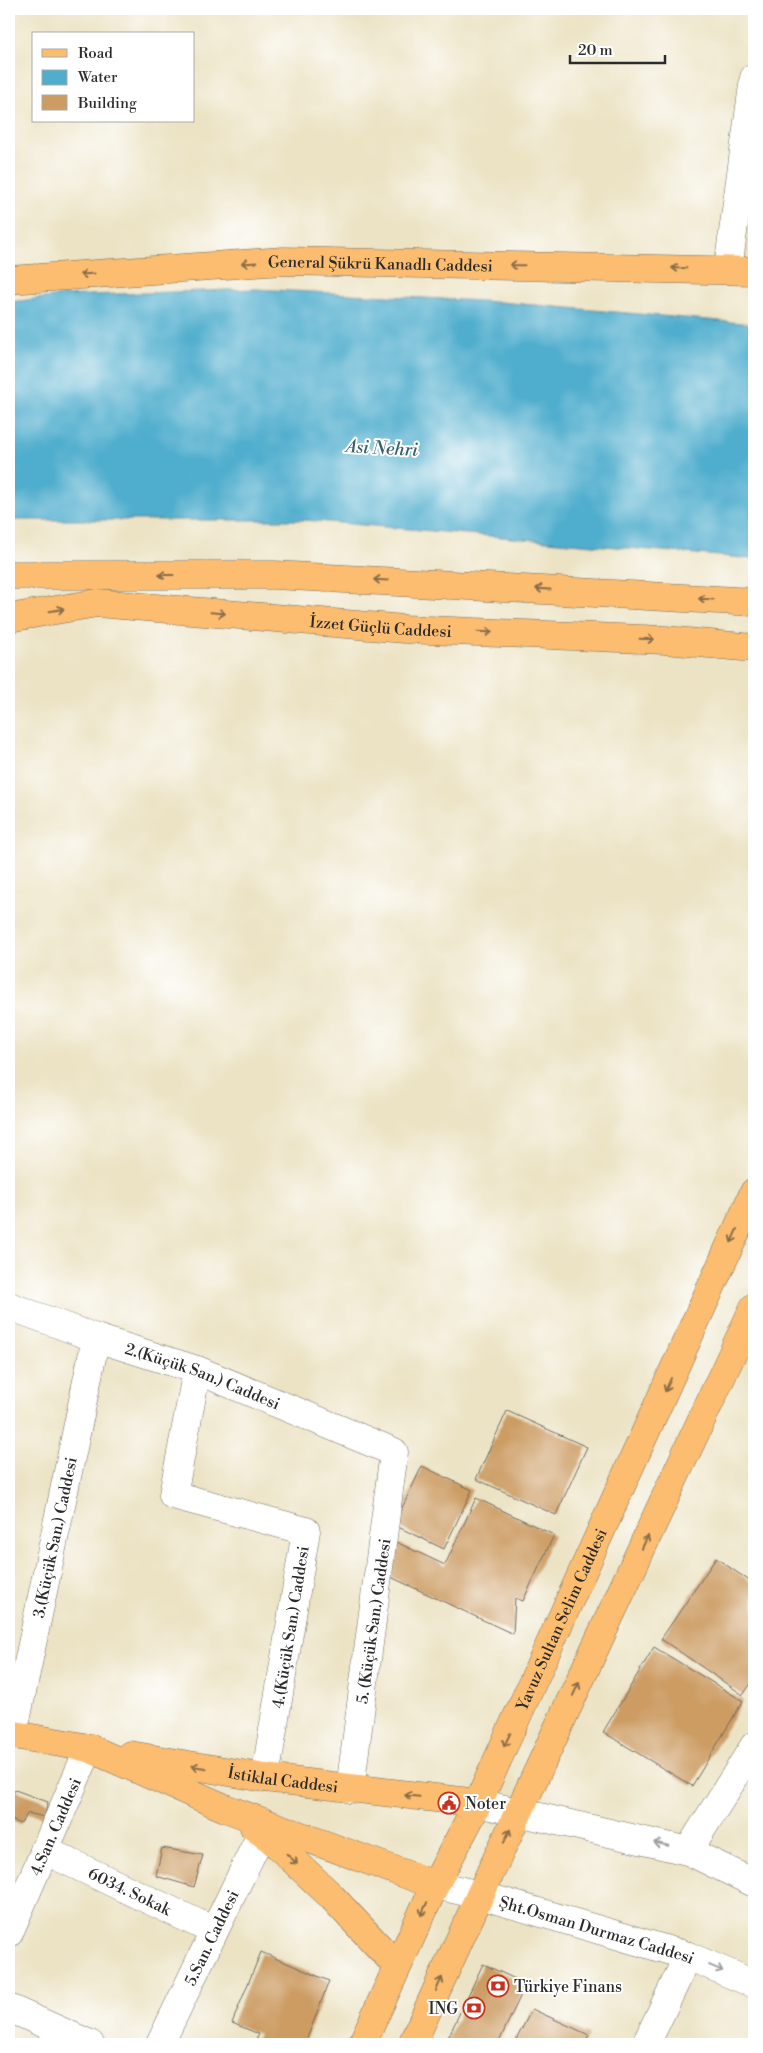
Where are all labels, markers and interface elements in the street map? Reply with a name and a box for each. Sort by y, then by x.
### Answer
legend [32,32,195,122]
scale bar [570,32,666,64]
text: 20 m [578,41,613,60]
text: Road [78,44,113,63]
text: Water [77,68,118,87]
text: Building [77,94,137,113]
street label: General Şükrü Kanadlı Caddesi [267,252,493,276]
one-way arrow [242,259,258,268]
one-way arrow [509,260,526,270]
one-way arrow [672,263,688,273]
one-way arrow [80,270,96,279]
water label: Asi Nehri [343,435,419,462]
one-way arrow [158,570,174,580]
one-way arrow [373,576,389,585]
one-way arrow [536,584,552,593]
one-way arrow [698,594,714,603]
one-way arrow [48,604,64,614]
one-way arrow [210,608,226,618]
street label: İzzet Güçlü Caddesi [309,610,452,642]
one-way arrow [477,628,493,637]
one-way arrow [639,635,655,644]
one-way arrow [729,1228,739,1243]
street label: 2.(Küçük San.) Caddesi [123,1339,283,1414]
one-way arrow [662,1377,672,1392]
street label: 3.(Küçük San.) Caddesi [29,1455,82,1620]
street label: Yavuz Sultan Selim Caddesi [512,1525,612,1715]
one-way arrow [640,1535,650,1550]
street label: 5. (Küçük San.) Caddesi [352,1537,396,1705]
street label: 4.(Küçük San.) Caddesi [268,1544,314,1710]
one-way arrow [572,1682,581,1697]
one-way arrow [501,1732,511,1747]
one-way arrow [191,1761,207,1771]
street label: İstiklal Caddesi [226,1761,339,1798]
street label: 4.San. Caddesi [26,1775,86,1879]
one-way arrow [404,1791,420,1801]
public building icon: Noter [437,1791,461,1815]
place label: Noter [465,1794,506,1814]
one-way arrow [503,1829,513,1844]
one-way arrow [654,1839,670,1849]
one-way arrow [286,1853,298,1865]
street label: 6034. Sokak [85,1864,175,1921]
street label: 5.San. Caddesi [181,1887,244,1989]
street label: Şht.Osman Durmaz Caddesi [497,1892,697,1969]
one-way arrow [418,1901,428,1916]
one-way arrow [708,1963,723,1973]
bank icon: Türkiye Finans [486,1974,510,1998]
one-way arrow [435,1977,445,1992]
place label: Türkiye Finans [514,1977,622,1997]
bank icon: ING [462,1996,486,2020]
place label: ING [428,1999,458,2019]

